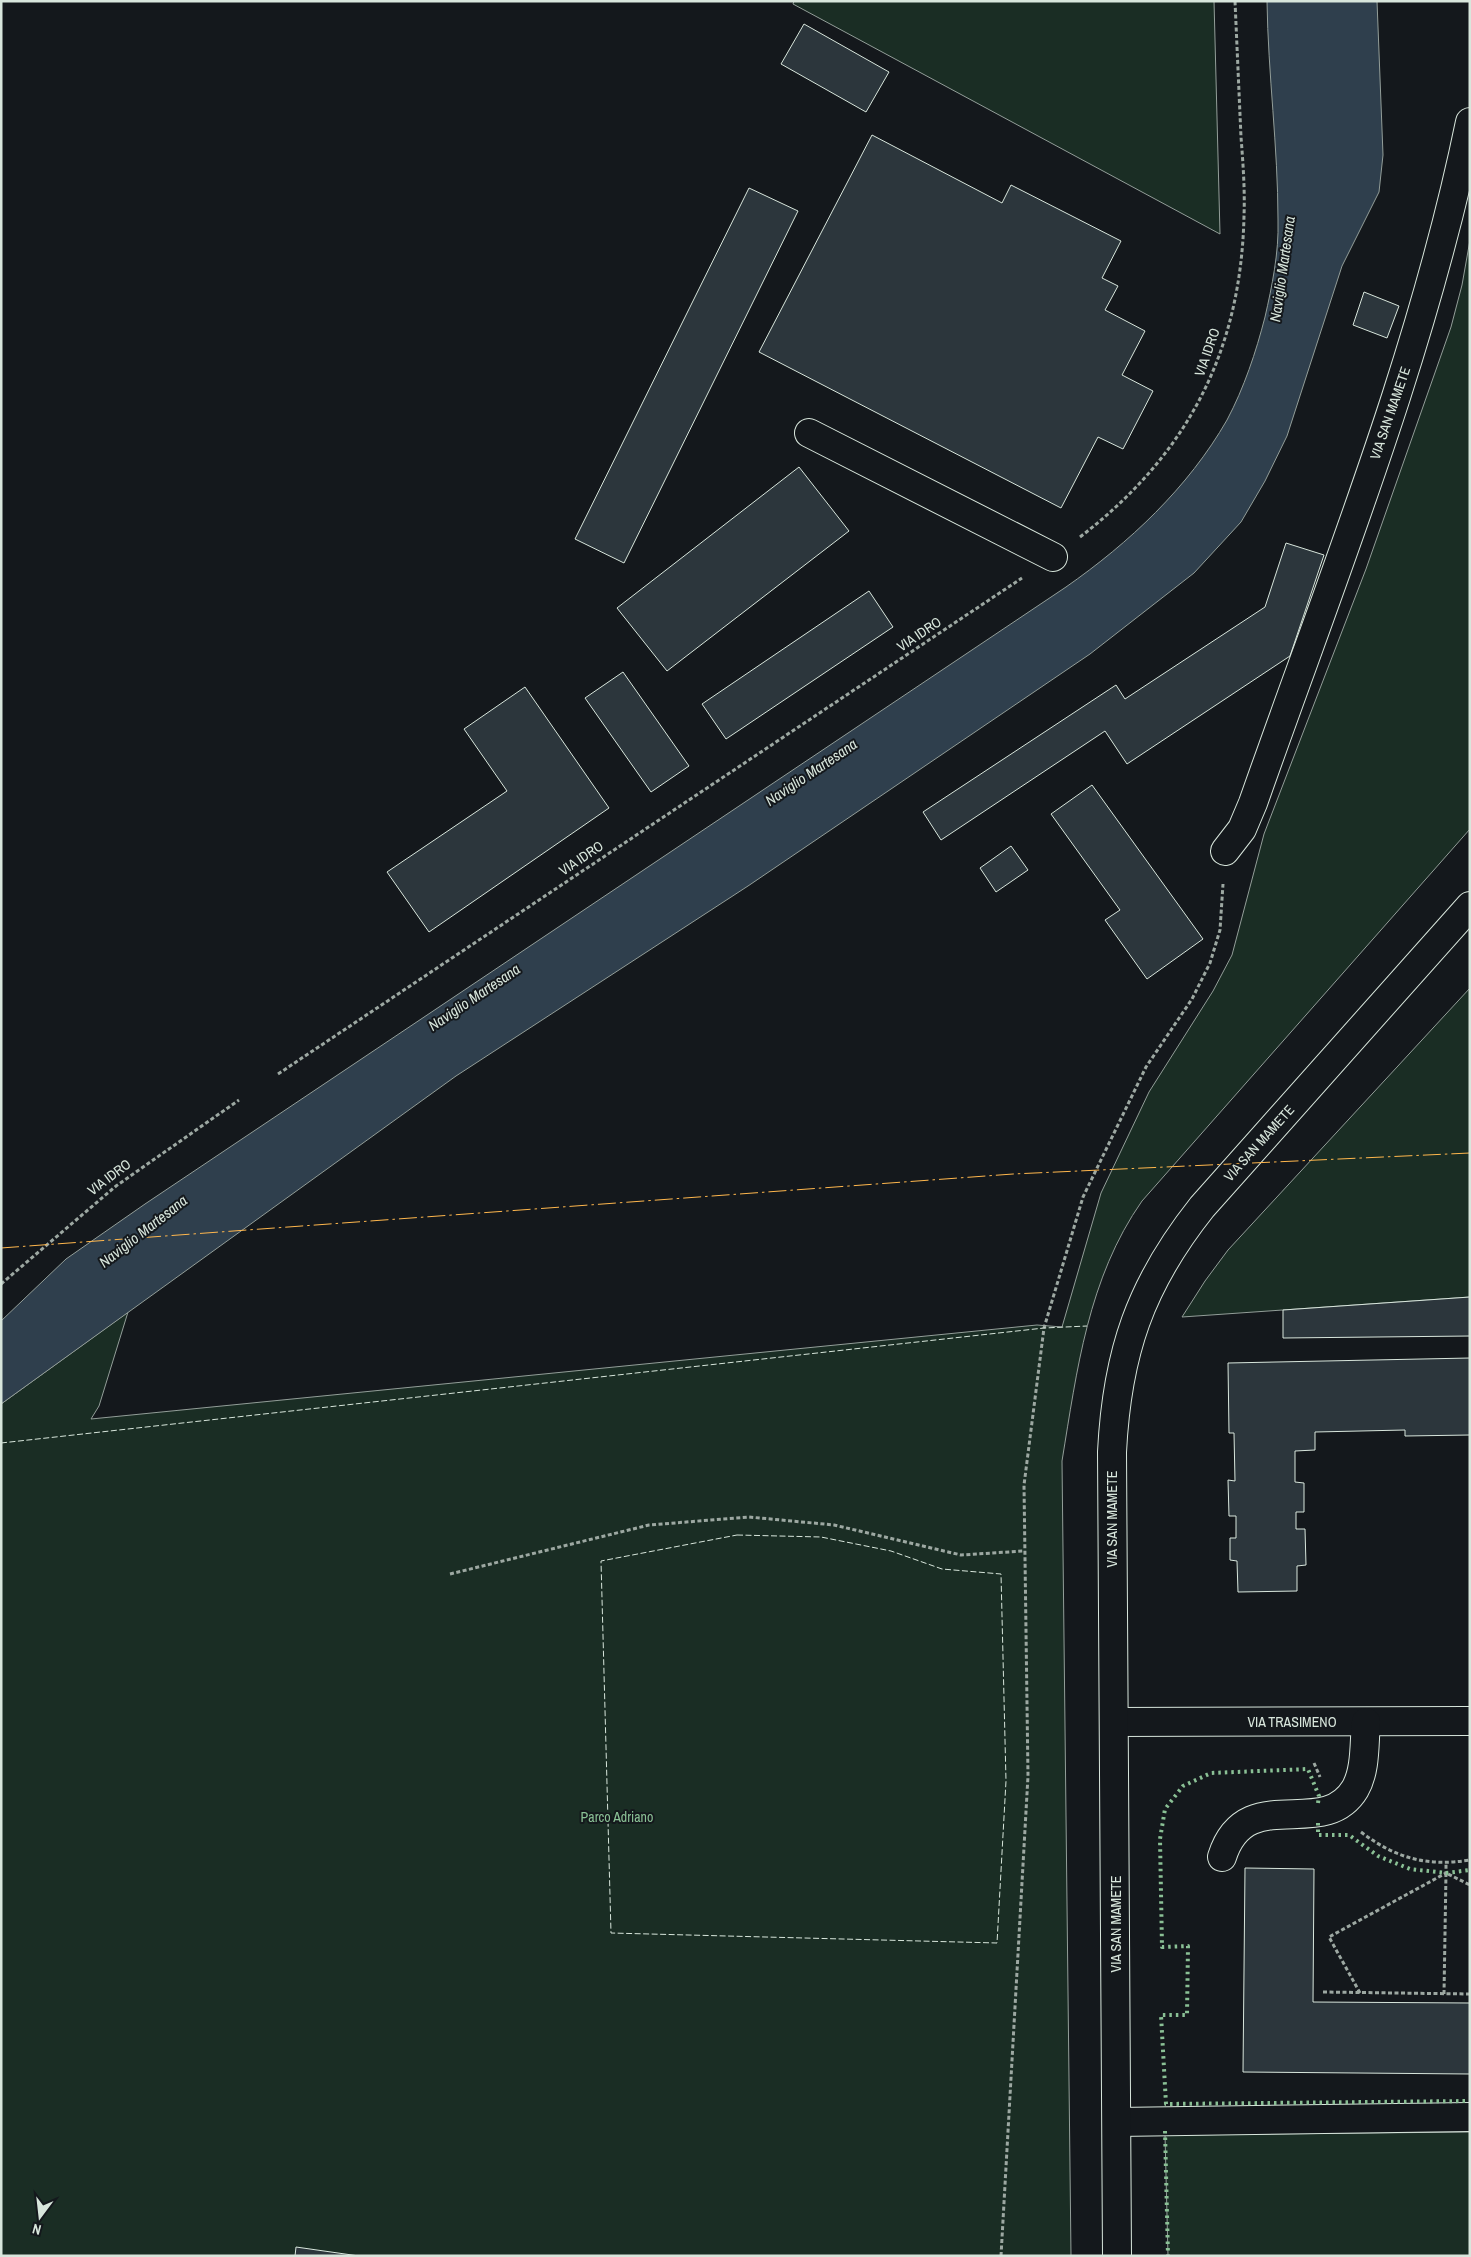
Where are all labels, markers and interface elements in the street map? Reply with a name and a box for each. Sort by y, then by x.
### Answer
water label: Naviglio Martesana [1264,215,1300,323]
street label: VIA IDRO [1190,325,1224,378]
street label: VIA SAN MAMETE [1366,364,1414,462]
street label: VIA IDRO [893,613,945,655]
water label: Naviglio Martesana [761,733,861,811]
street label: VIA IDRO [555,837,607,879]
water label: Naviglio Martesana [424,958,524,1036]
street label: VIA SAN MAMETE [1220,1101,1298,1185]
street label: VIA IDRO [84,1155,134,1199]
water label: Naviglio Martesana [95,1190,192,1272]
street label: VIA SAN MAMETE [1103,1471,1121,1567]
street label: VIA TRASIMENO [1247,1713,1337,1731]
park label: Parco Adriano [581,1808,653,1826]
street label: VIA SAN MAMETE [1107,1876,1125,1972]
north arrow [15,2192,65,2242]
text: N [30,2220,43,2239]

